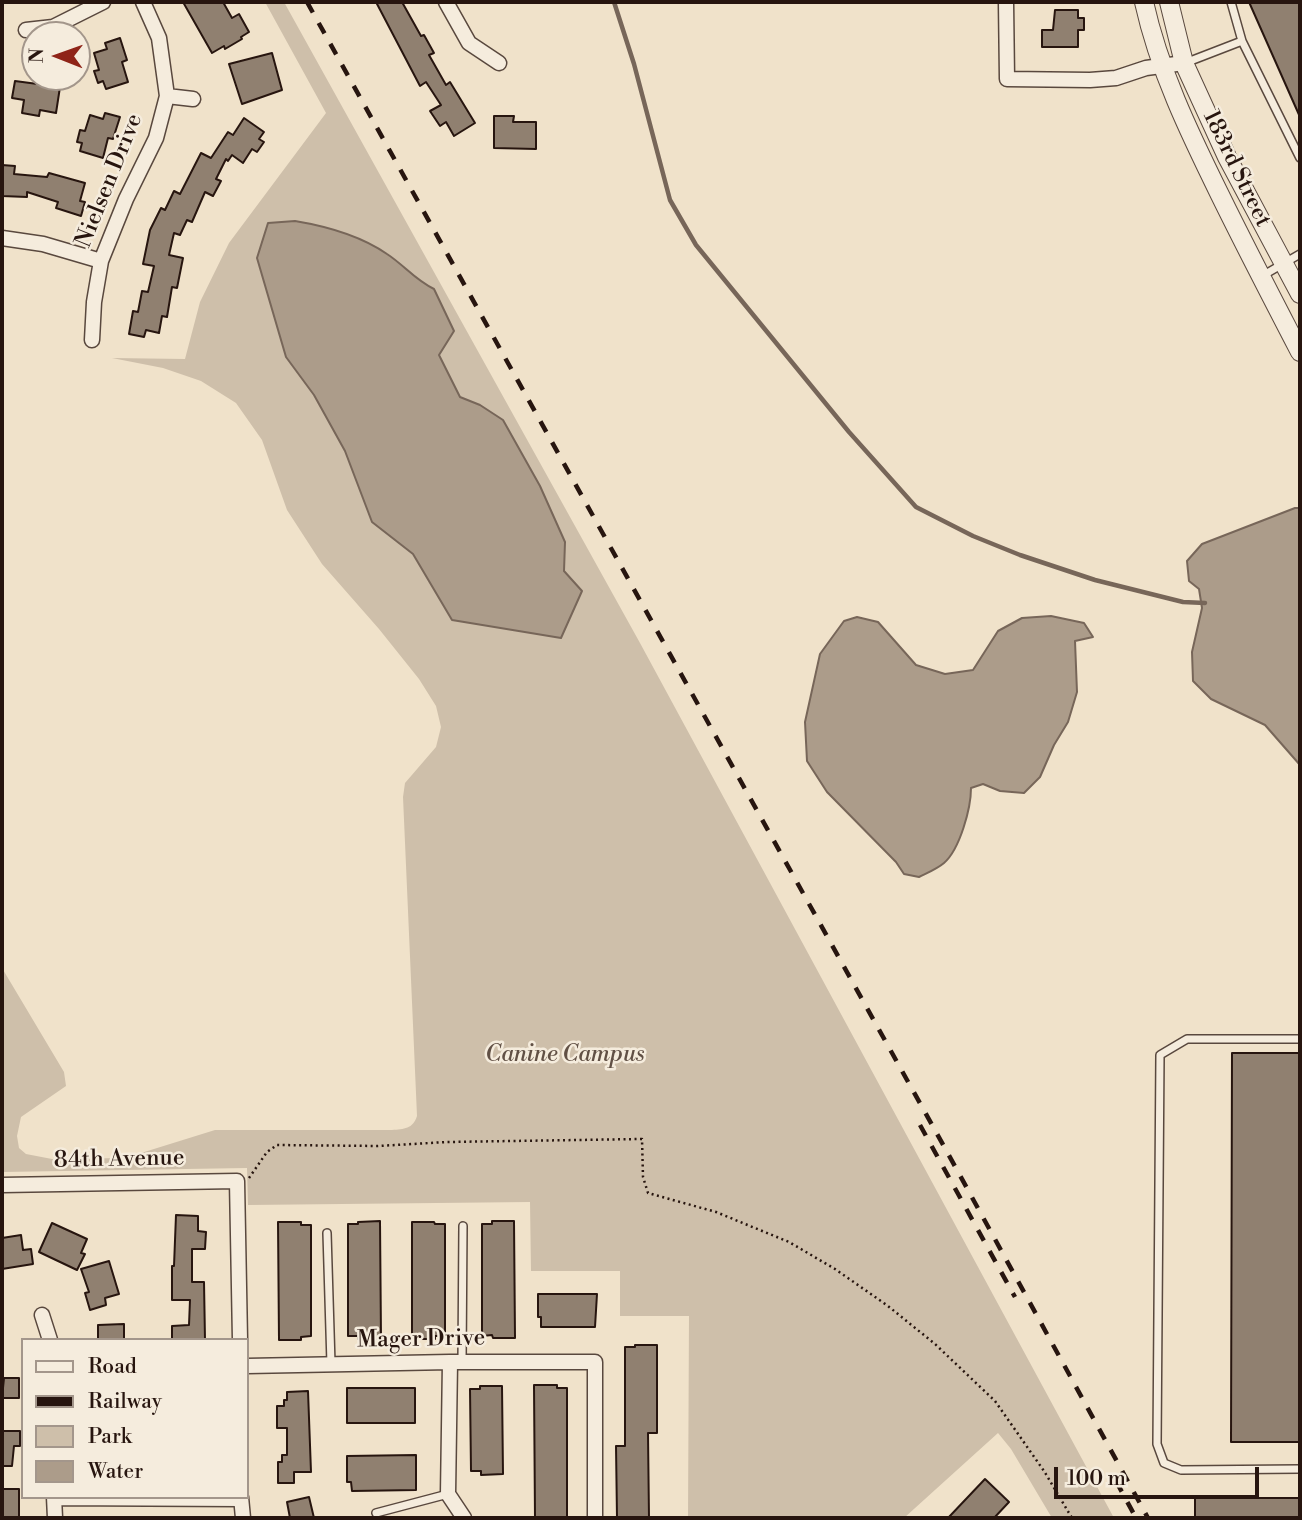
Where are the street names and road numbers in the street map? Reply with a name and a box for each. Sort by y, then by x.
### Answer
street label: 183rd Street [1196,106,1276,232]
street label: Nielsen Drive [71,110,149,252]
street label: 84th Avenue [53,1145,185,1175]
street label: Mager Drive [357,1325,485,1355]

